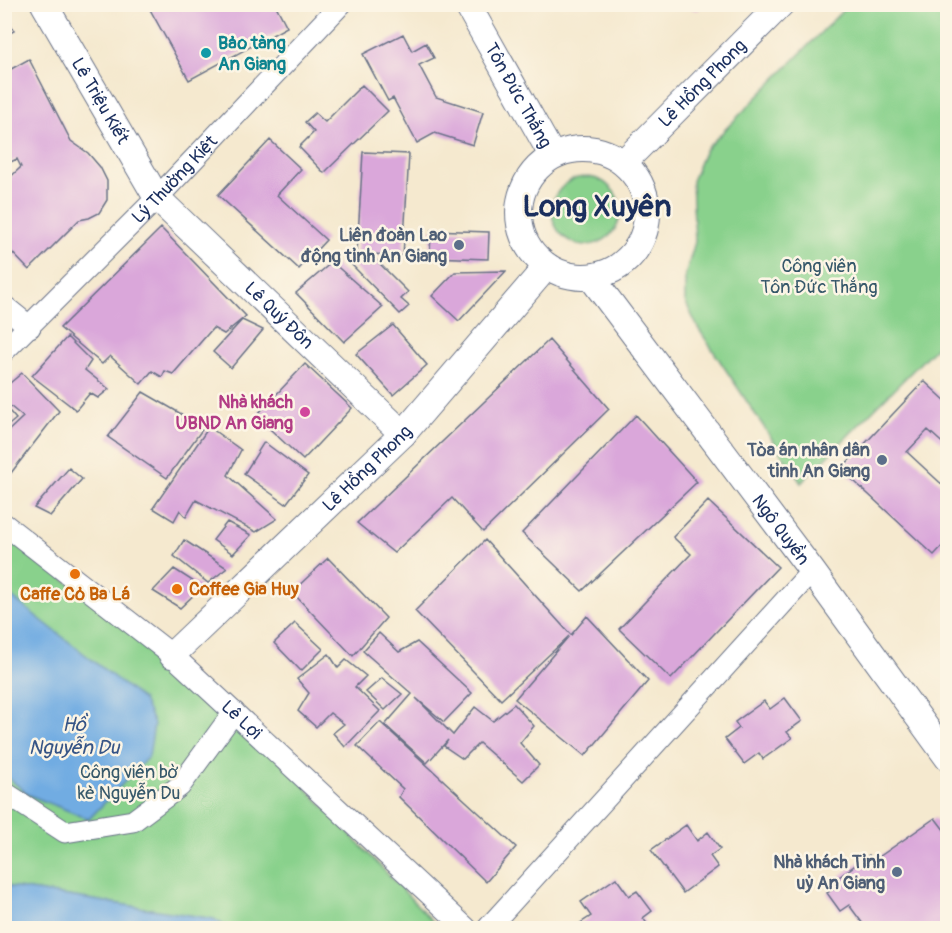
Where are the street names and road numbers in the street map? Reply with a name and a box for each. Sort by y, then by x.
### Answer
street label: Lê Hồng Phong [654,35,751,133]
street label: Tôn Đức Thắng [479,39,557,152]
street label: Lê Triệu Kiết [66,54,134,149]
street label: Lý Thường Kiệt [127,130,223,229]
street label: Lê Quý Đôn [239,277,318,354]
street label: Lê Hồng Phong [318,421,417,517]
street label: Ngô Quyền [746,490,814,570]
street label: Lê Lợi [216,695,266,744]

